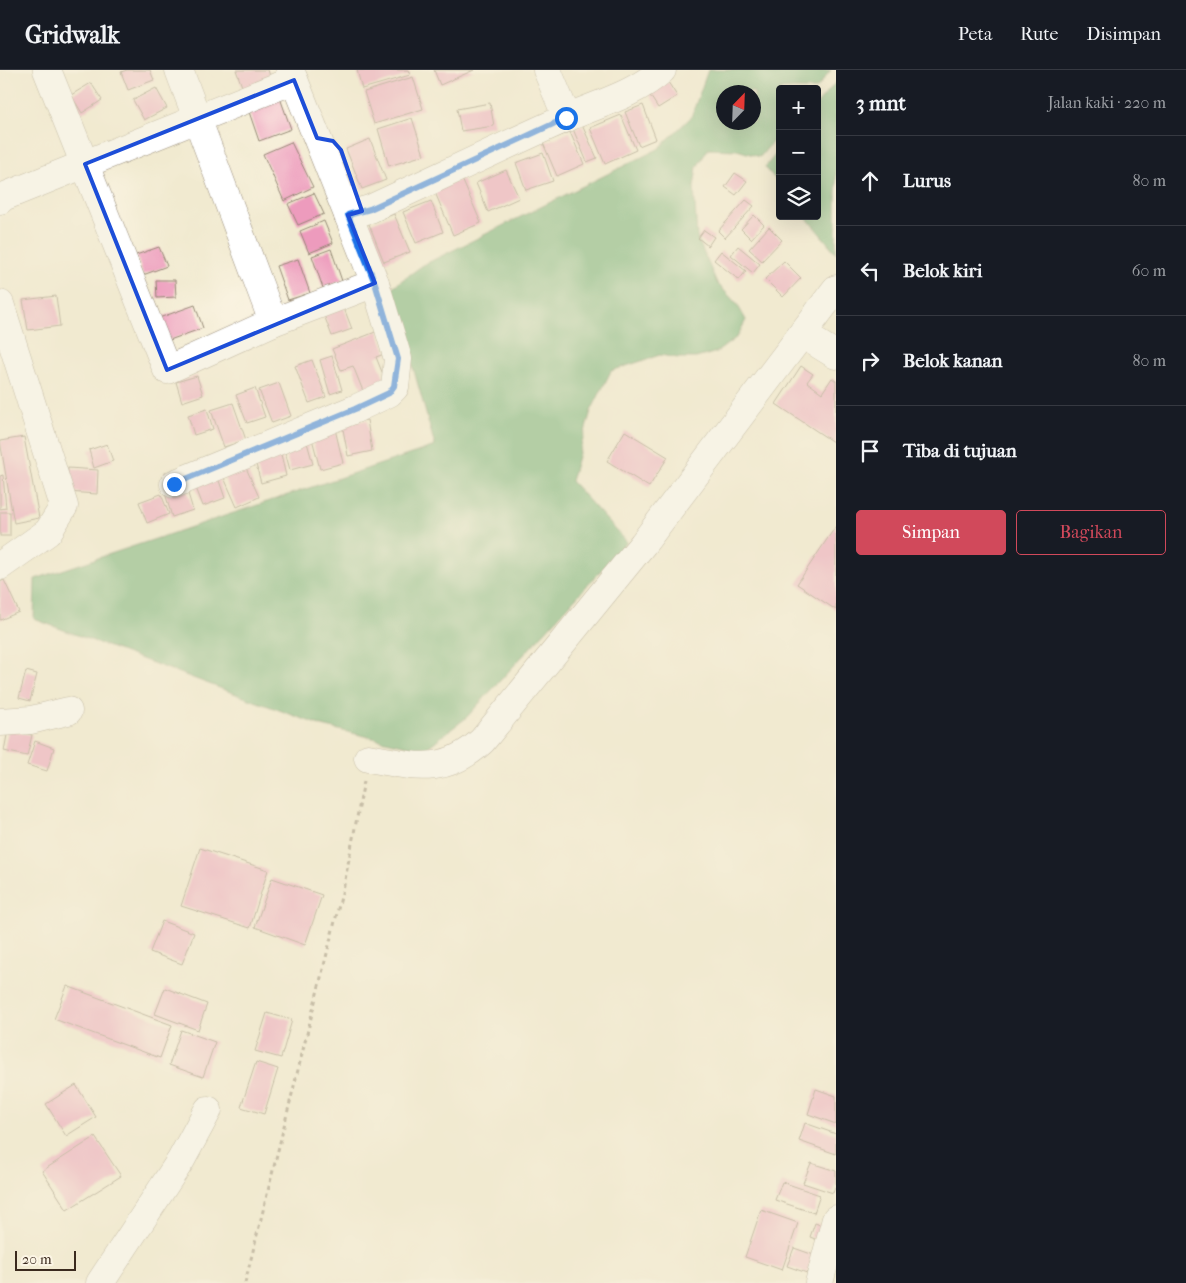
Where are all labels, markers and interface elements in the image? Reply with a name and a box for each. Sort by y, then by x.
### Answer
text: Gridwalk [25,21,120,49]
text: Peta [958,24,992,45]
text: Rute [1020,24,1058,45]
text: Disimpan [1086,24,1161,45]
north arrow [716,85,761,130]
map controls [776,85,821,220]
button: + [776,85,821,130]
text: 3 mnt [856,91,906,115]
text: Jalan kaki · 220 m [1048,93,1166,112]
route start [555,107,578,130]
button: − [776,130,821,175]
icon: ahead [856,167,884,195]
text: Lurus [903,170,951,192]
text: 80 m [1132,171,1166,190]
button: layers [776,175,821,220]
icon: left [856,257,884,285]
text: Belok kiri [903,260,982,282]
text: 60 m [1132,261,1166,280]
icon: right [856,347,884,375]
text: Belok kanan [903,350,1003,372]
text: 80 m [1132,351,1166,370]
icon: arrive [856,437,884,465]
text: Tiba di tujuan [903,440,1017,462]
route end [163,473,186,496]
button: Simpan [856,510,1006,555]
button: Bagikan [1016,510,1166,555]
scale bar [15,1248,76,1271]
text: 20 m [22,1251,52,1268]

